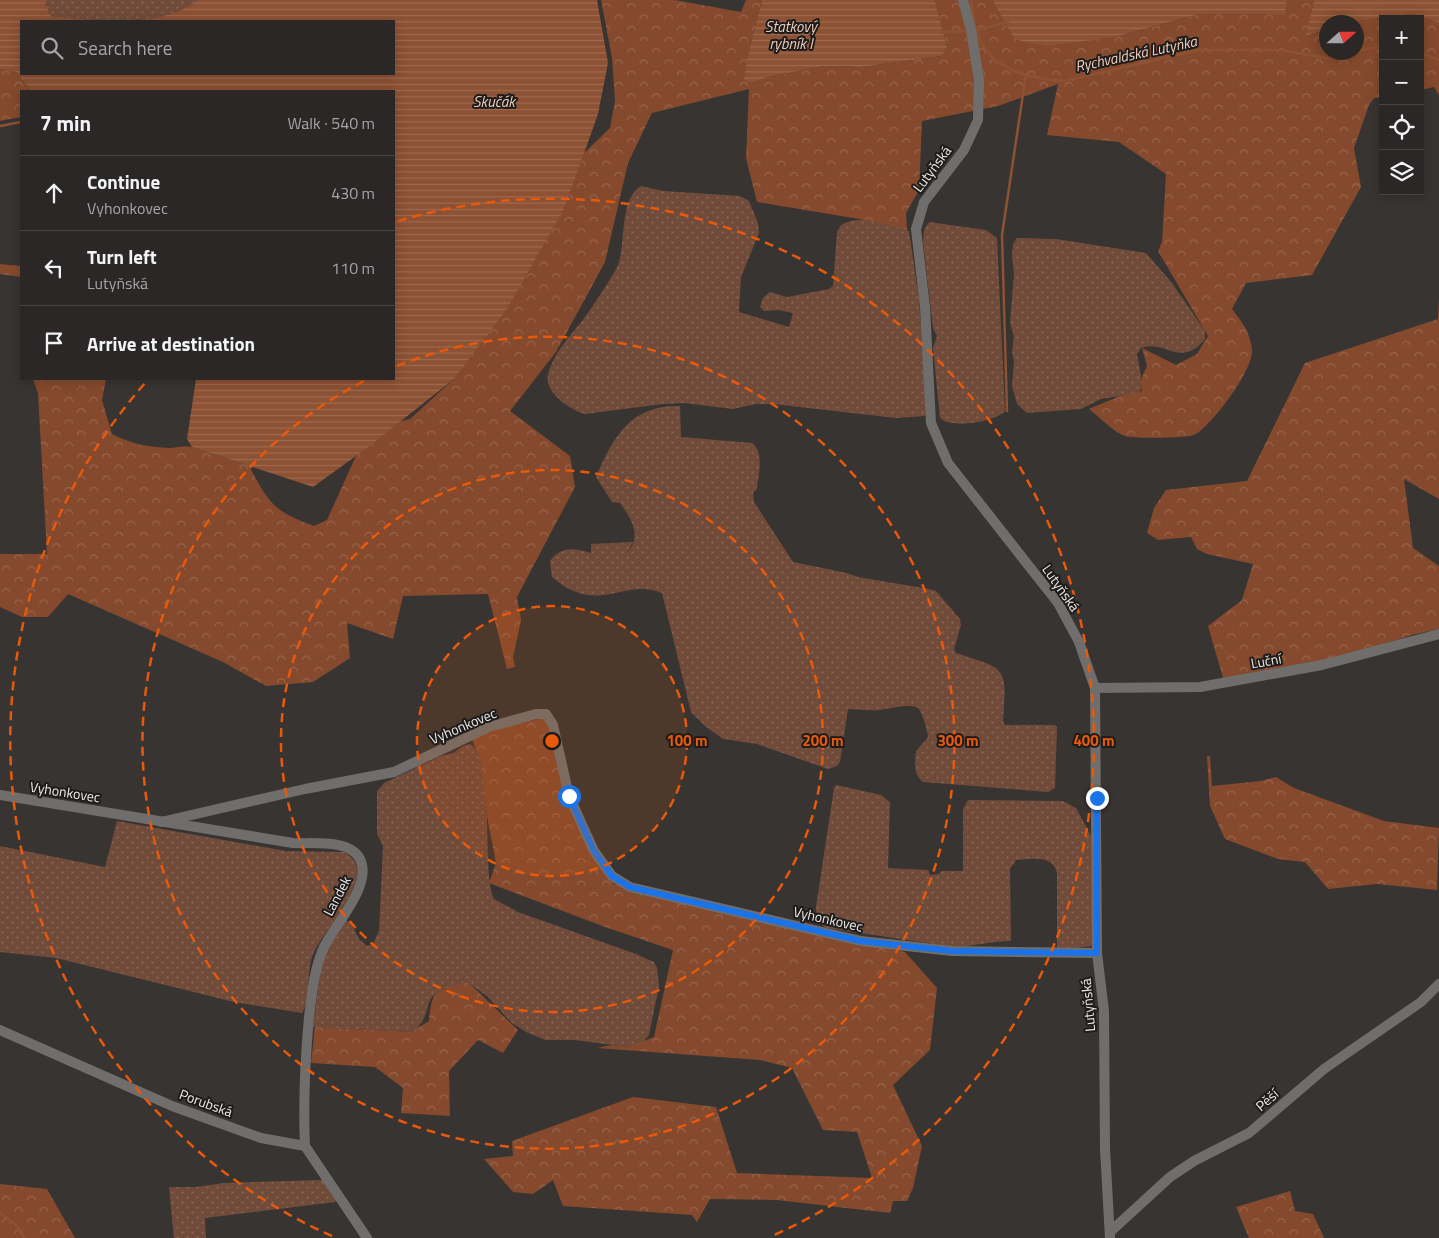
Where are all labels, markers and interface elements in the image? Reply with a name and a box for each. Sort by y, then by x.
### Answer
water label: Statkový rybník I [765,15,819,55]
north arrow [1319,15,1364,60]
map controls [1379,15,1424,195]
button: + [1379,15,1424,60]
search box [20,20,395,75]
water label: Rychvaldská Lutyňka [1073,29,1200,78]
text: Search here [78,33,172,62]
icon: search [38,34,66,62]
button: − [1379,60,1424,105]
water label: Skučák [473,90,517,113]
button: locate [1379,105,1424,150]
text: 7 min [40,107,91,139]
text: Walk · 540 m [287,111,375,135]
street label: Lutyňská [907,141,956,196]
button: layers [1379,150,1424,195]
text: Continue [87,167,160,196]
icon: ahead [40,179,68,207]
text: 430 m [331,181,375,205]
text: Vyhonkovec [87,196,168,220]
text: Turn left [87,242,157,271]
icon: left [40,254,68,282]
text: 110 m [331,256,375,280]
text: Lutyňská [87,271,148,295]
icon: arrive [40,329,68,357]
text: Arrive at destination [87,329,255,358]
street label: Lutyňská [1037,560,1085,616]
street label: Luční [1249,647,1284,674]
street label: Vyhonkovec [426,702,499,749]
text: 100 m [666,729,708,752]
text: 200 m [802,729,844,752]
text: 300 m [937,729,979,752]
text: 400 m [1073,729,1115,752]
centre of rings [543,732,561,750]
street label: Vyhonkovec [28,776,102,807]
route start [558,785,581,808]
route end [1086,787,1109,810]
street label: Landek [317,872,356,919]
street label: Vyhonkovec [791,900,865,937]
street label: Lutyňská [1075,978,1100,1033]
street label: Porubská [177,1083,236,1122]
street label: Pěší [1250,1083,1284,1116]

